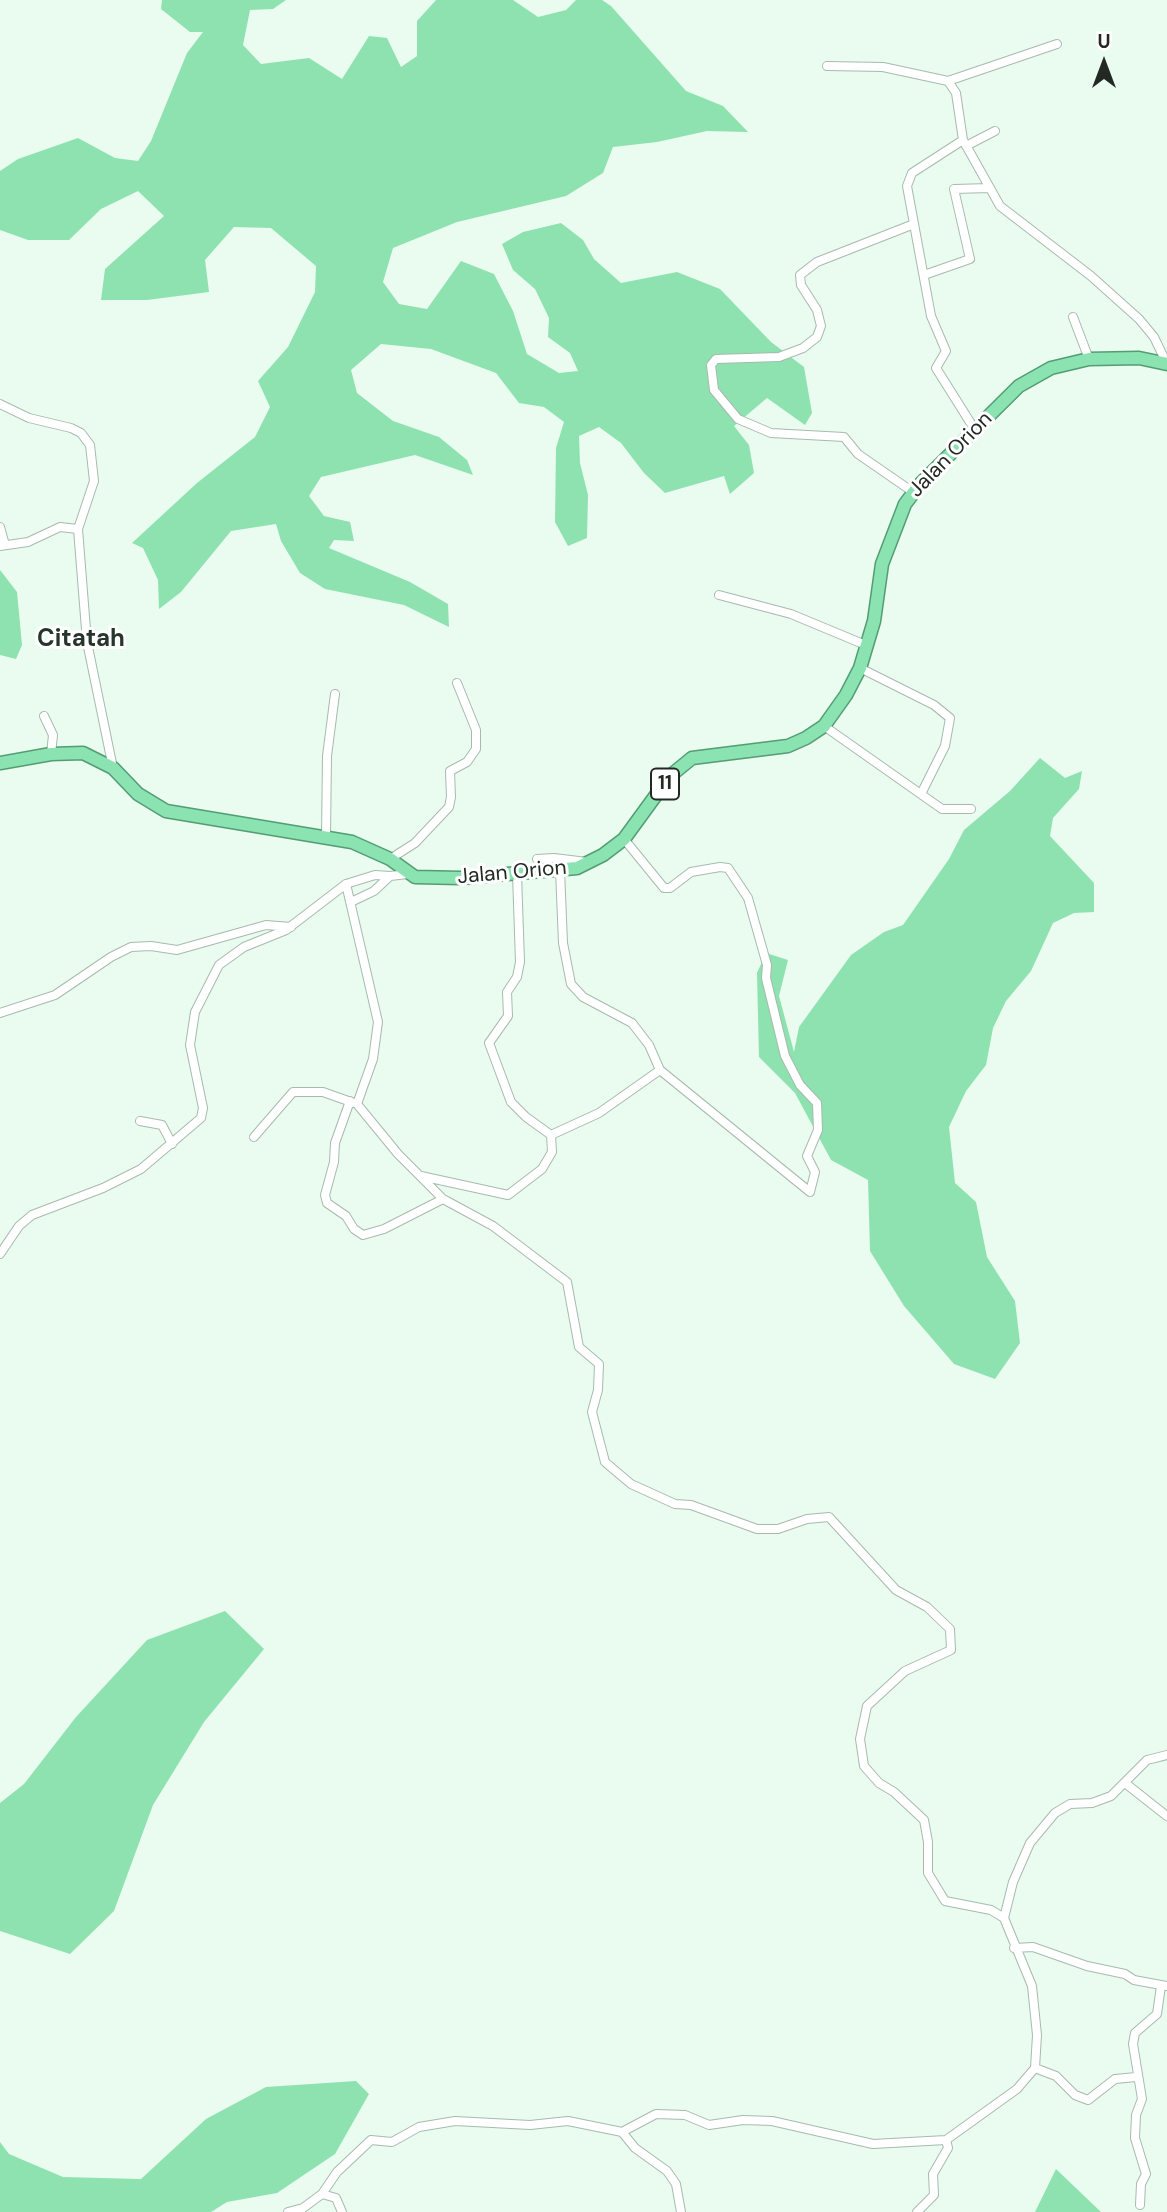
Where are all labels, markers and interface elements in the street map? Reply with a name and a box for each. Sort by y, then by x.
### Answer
north arrow [1069,28,1139,98]
text: U [1097,29,1111,54]
street label: Jalan Orion [904,407,998,503]
district label: Citatah [37,626,125,654]
road number: 11 [651,768,679,800]
street label: Jalan Orion [456,856,568,890]

